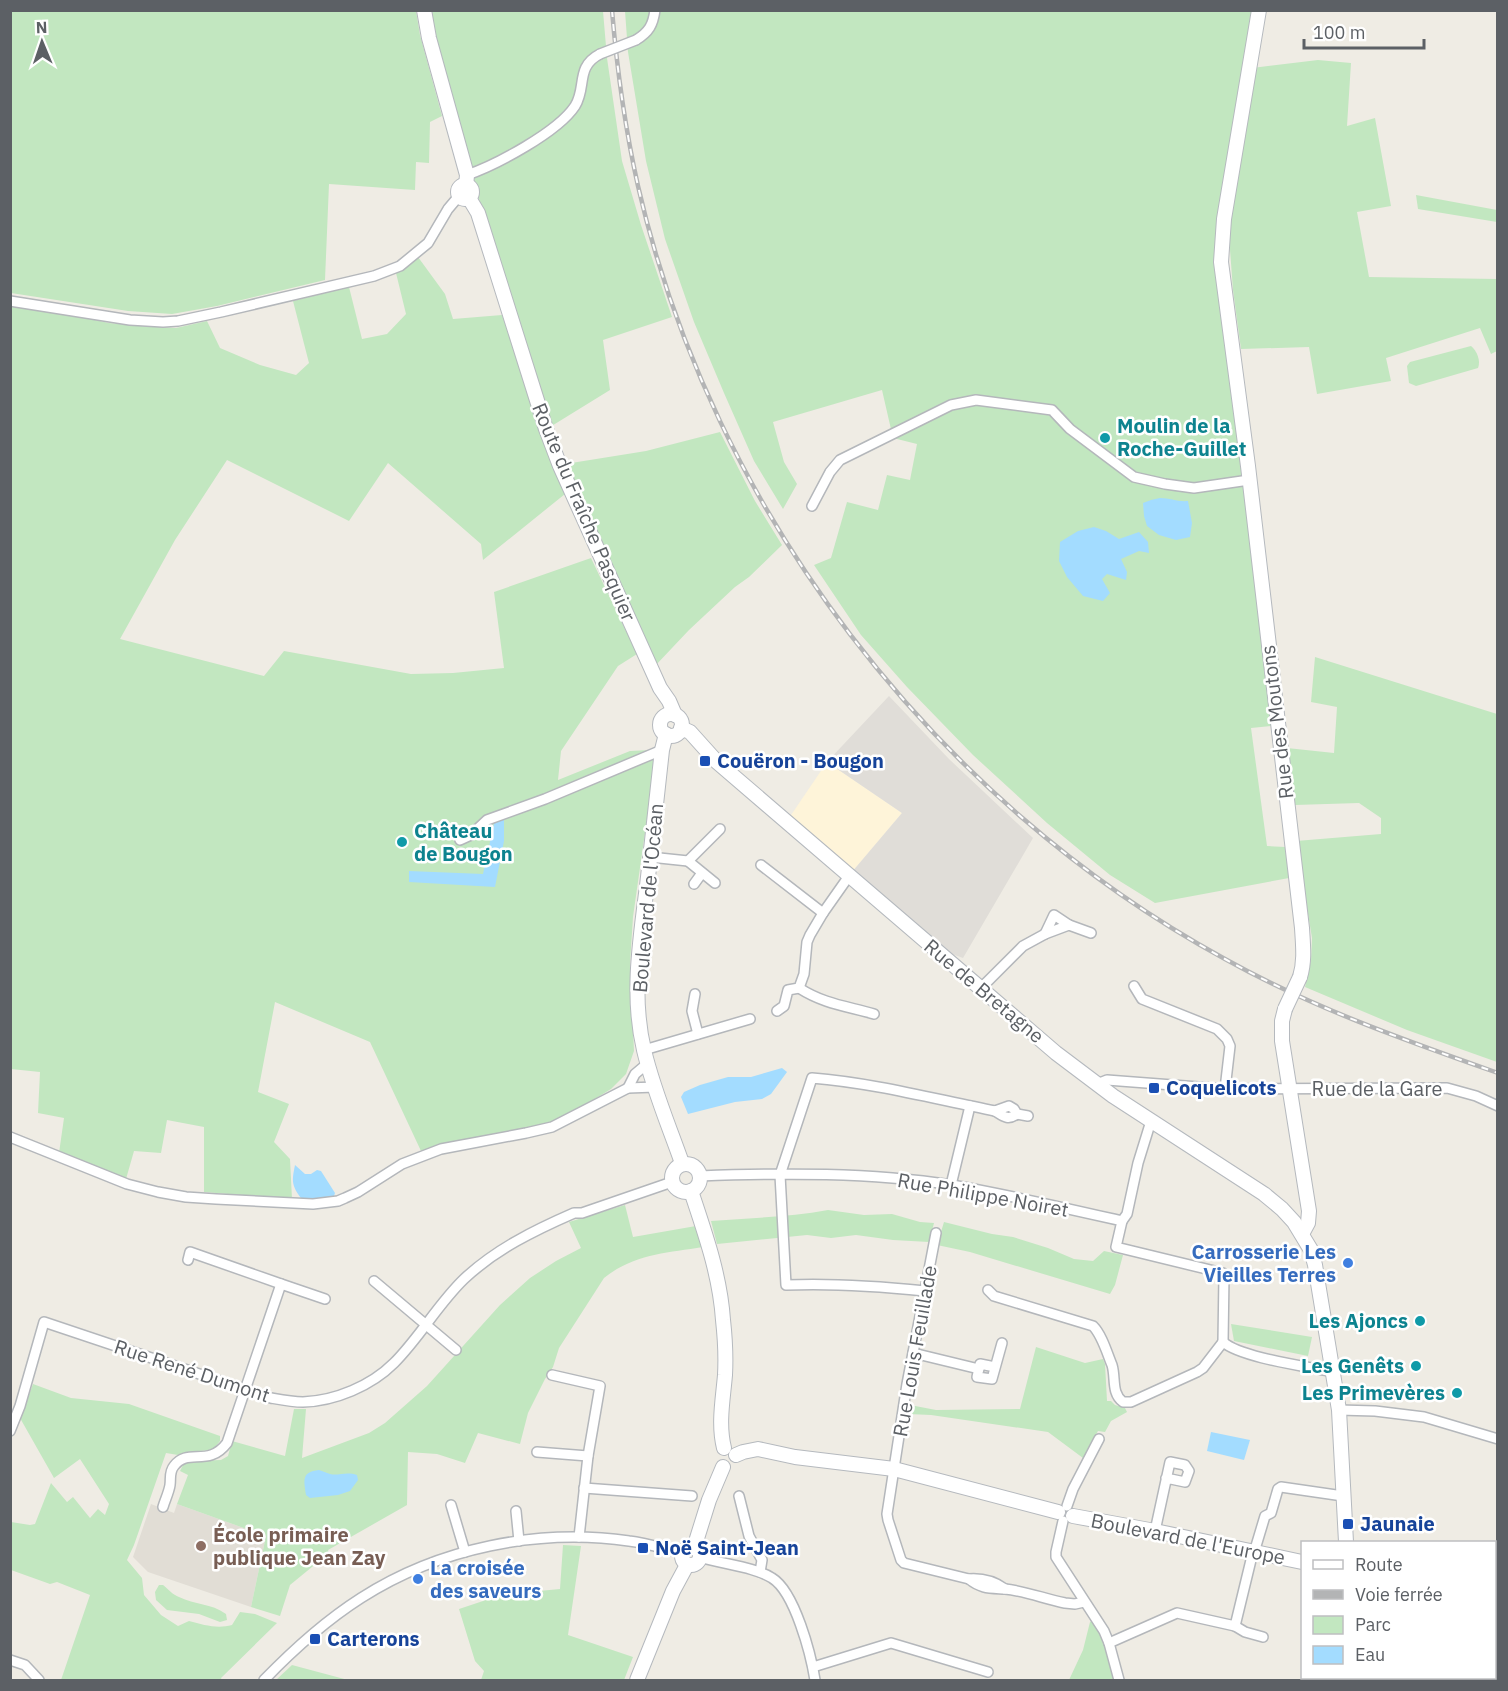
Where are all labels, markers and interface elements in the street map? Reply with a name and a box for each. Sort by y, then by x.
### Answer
north arrow [12,12,72,72]
scale bar [1304,12,1424,50]
text: N [35,17,48,37]
text: 100 m [1313,21,1365,44]
street label: Route du Fraîche Pasquier [526,398,643,625]
place label: Moulin de la Roche-Guillet [1117,412,1246,462]
marker: Moulin de la Roche-Guillet [1098,431,1112,445]
street label: Rue des Moutons [1254,644,1299,801]
place label: Couëron - Bougon [717,747,884,774]
marker: Couëron - Bougon [698,754,712,768]
street label: Boulevard de l'Océan [626,802,669,994]
place label: Château de Bougon [414,817,513,867]
marker: Château de Bougon [395,835,409,849]
street label: Rue de Bretagne [919,932,1050,1049]
place label: Coquelicots [1166,1074,1277,1101]
street label: Rue de la Gare [1312,1075,1442,1102]
marker: Coquelicots [1147,1081,1161,1095]
street label: Rue Philippe Noiret [895,1166,1071,1223]
place label: Carrosserie Les Vieilles Terres [1192,1238,1336,1288]
marker: Carrosserie Les Vieilles Terres [1341,1256,1355,1270]
street label: Rue Louis Feuillade [886,1263,943,1439]
place label: Les Ajoncs [1309,1307,1408,1334]
marker: Les Ajoncs [1413,1314,1427,1328]
street label: Rue René Dumont [111,1333,273,1408]
place label: Les Genêts [1301,1352,1404,1379]
marker: Les Genêts [1409,1359,1423,1373]
place label: Les Primevères [1302,1379,1445,1406]
marker: Les Primevères [1450,1386,1464,1400]
street label: Boulevard de l'Europe [1089,1506,1288,1571]
place label: Jaunaie [1360,1510,1435,1537]
marker: Jaunaie [1341,1517,1355,1531]
place label: École primaire publique Jean Zay [213,1521,386,1571]
place label: Noë Saint-Jean [655,1534,799,1561]
marker: École primaire publique Jean Zay [194,1539,208,1553]
marker: Noë Saint-Jean [636,1541,650,1555]
legend [1301,1541,1496,1679]
text: Route [1355,1553,1403,1576]
place label: La croisée des saveurs [430,1554,541,1604]
marker: La croisée des saveurs [411,1572,425,1586]
text: Voie ferrée [1355,1583,1443,1606]
text: Parc [1355,1613,1391,1636]
place label: Carterons [327,1625,420,1652]
marker: Carterons [308,1632,322,1646]
text: Eau [1355,1643,1385,1666]

